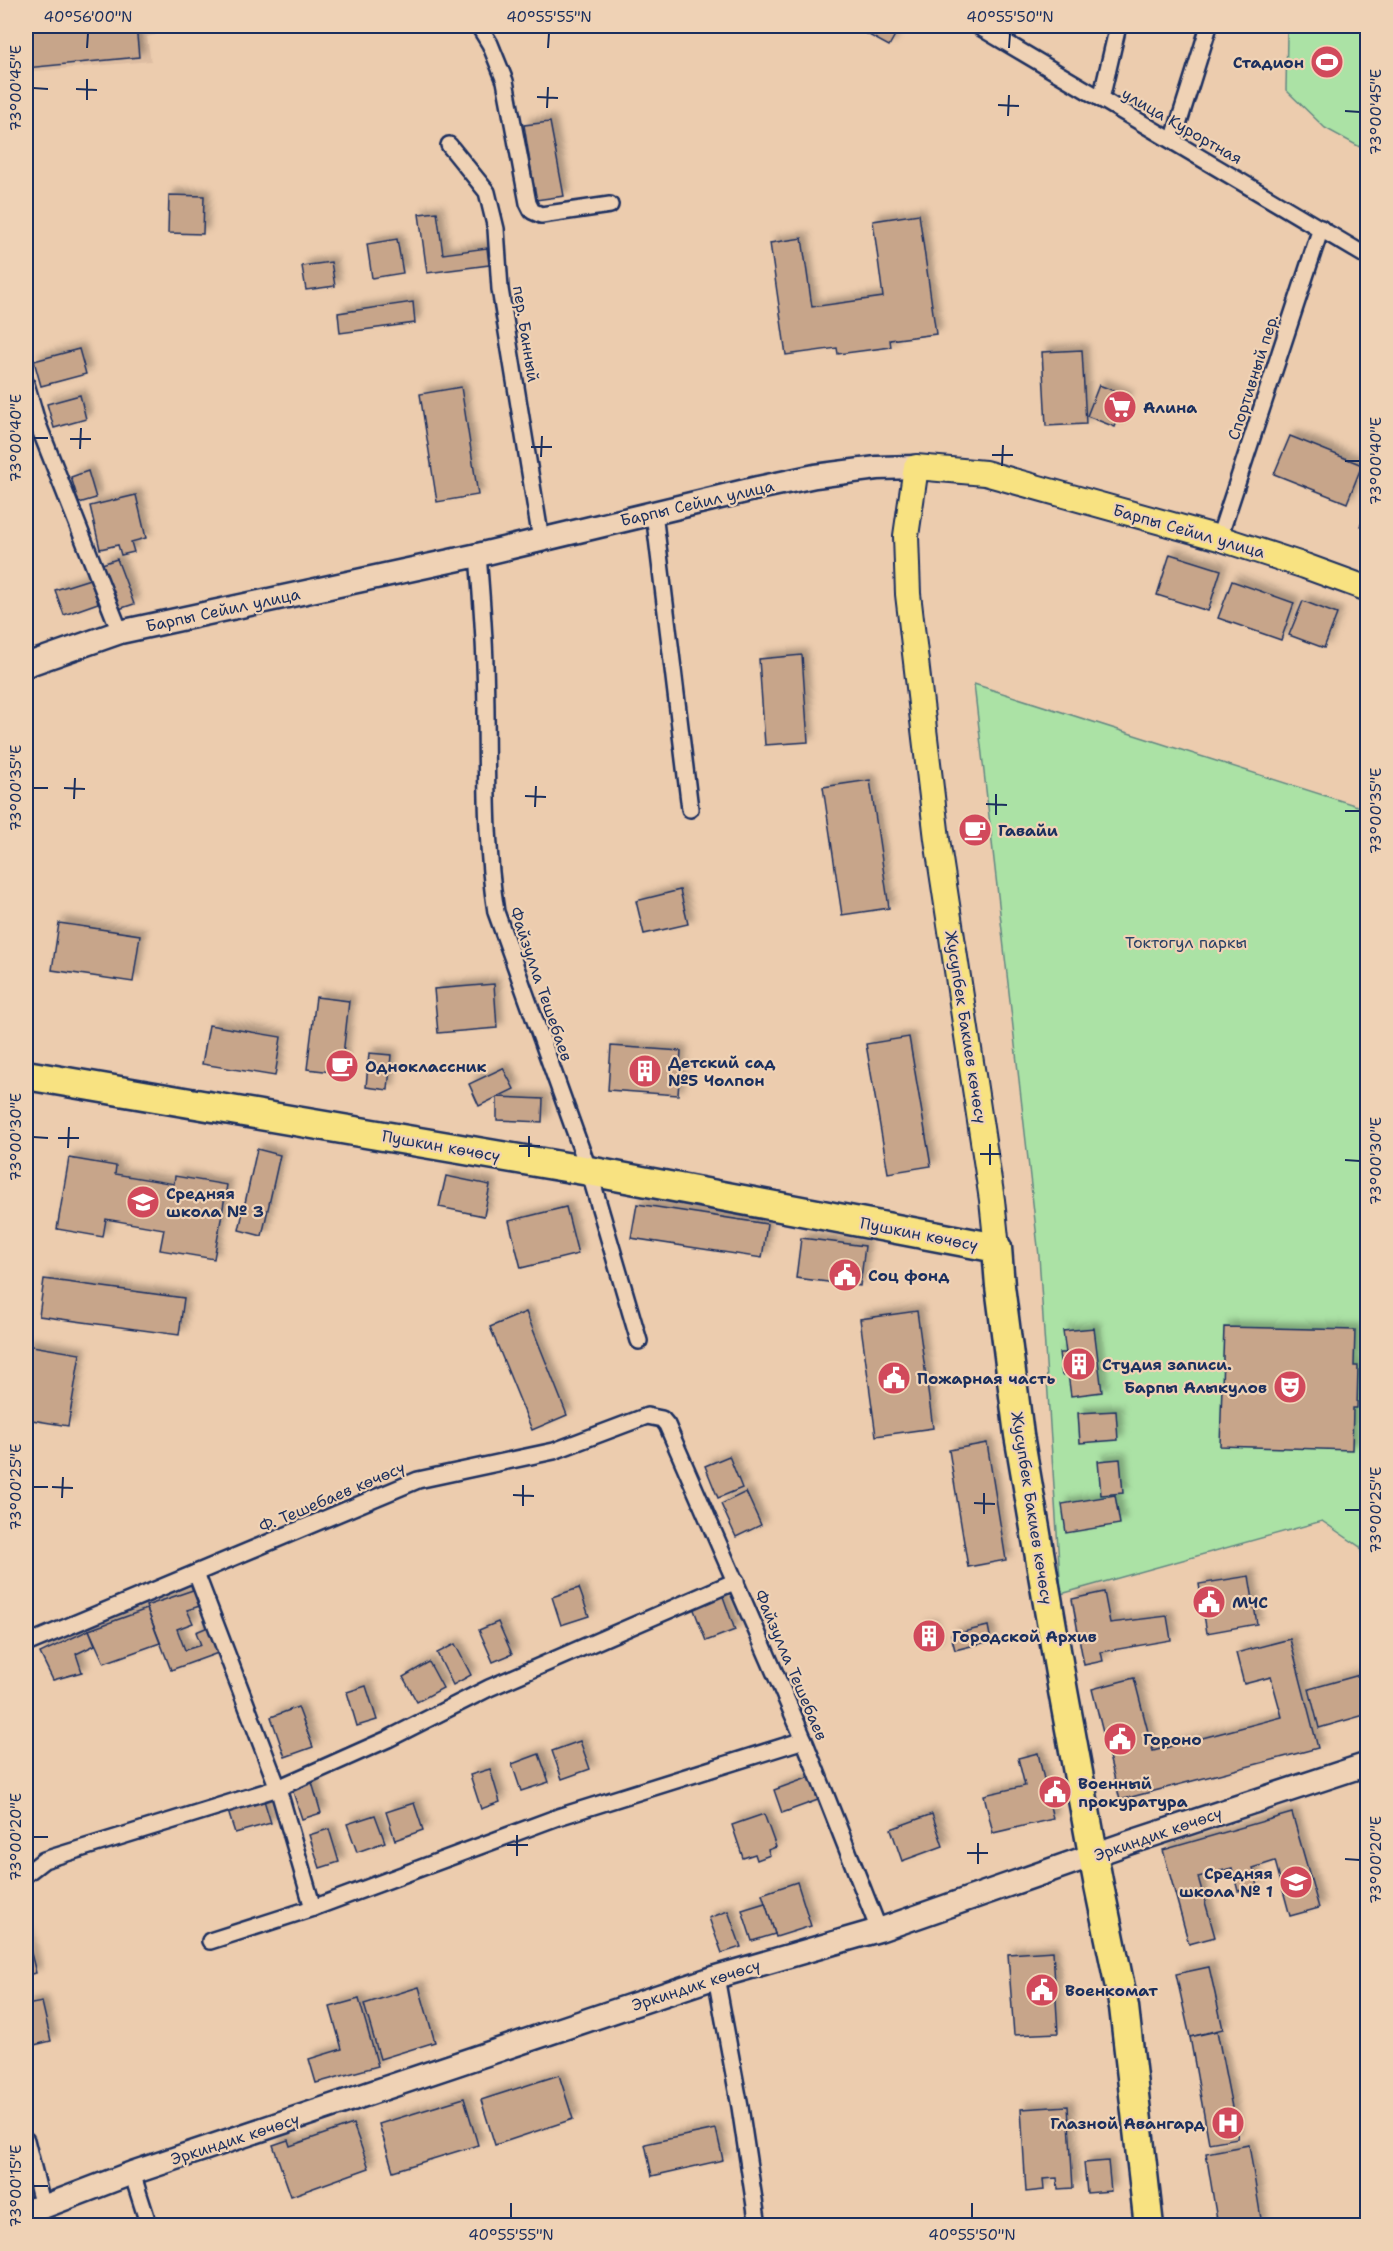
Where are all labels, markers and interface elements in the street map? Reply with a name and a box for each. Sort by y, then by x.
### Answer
text: 40°56'00"N [44,7,132,27]
text: 40°55'55"N [506,7,592,27]
text: 40°55'50"N [966,7,1054,27]
sports icon: Стадион [1309,44,1345,80]
text: 73°00'45"E [6,45,26,131]
place label: Стадион [1233,52,1304,73]
text: 73°00'45"E [1366,69,1386,155]
street label: улица Курортная [1118,83,1246,169]
street label: пер. Банный [508,284,544,384]
street label: Спортивный пер. [1223,311,1283,443]
supermarket icon: Алина [1102,389,1138,425]
text: 73°00'40"E [6,394,26,482]
place label: Алина [1143,397,1197,418]
text: 73°00'40"E [1366,417,1386,505]
street label: Барпы Сейил улица [618,475,776,531]
street label: Барпы Сейил улица [1111,499,1268,563]
street label: Барпы Сейил улица [144,583,302,637]
text: 73°00'35"E [6,745,26,831]
text: 73°00'35"E [1366,768,1386,854]
cafe icon: Гавайи [957,812,993,848]
place label: Гавайи [998,820,1058,841]
street label: Файзулла Тешебаев [505,904,577,1064]
street label: Жусупбек Бакиев көчөсү [940,929,992,1125]
park label: Токтогул паркы [1125,932,1247,953]
cafe icon: Одноклассник [324,1048,360,1084]
place label: Детский сад №5 Чолпон [668,1052,776,1091]
building icon: Детский сад №5 Чолпон [627,1053,663,1089]
place label: Одноклассник [365,1056,487,1077]
text: 73°00'30"E [6,1093,26,1181]
text: 73°00'30"E [1366,1117,1386,1205]
street label: Пушкин көчөсү [380,1125,502,1167]
place label: Средняя школа № 3 [166,1183,264,1222]
school or university icon: Средняя школа № 3 [125,1184,161,1220]
street label: Пушкин көчөсү [858,1212,980,1256]
public building icon: Соц фонд [827,1257,863,1293]
place label: Соц фонд [868,1265,950,1286]
building icon: Студия записи. [1061,1346,1097,1382]
place label: Студия записи. [1102,1354,1232,1375]
public building icon: Пожарная часть [876,1360,912,1396]
place label: Пожарная часть [917,1368,1056,1389]
theatre icon: Барпы Алыкулов [1272,1369,1308,1405]
place label: Барпы Алыкулов [1124,1377,1267,1398]
street label: Жусупбек Бакиев көчөсү [1006,1410,1058,1606]
text: 73°00'25"E [6,1444,26,1530]
street label: Ф. Тешебаев көчөсү [256,1457,408,1537]
text: 73°00'25"E [1366,1467,1386,1553]
public building icon: МЧС [1191,1584,1227,1620]
street label: Файзулла Тешебаев [750,1586,832,1744]
place label: МЧС [1232,1592,1268,1613]
building icon: Городской Архив [911,1618,947,1654]
place label: Городской Архив [952,1626,1097,1647]
public building icon: Гороно [1102,1721,1138,1757]
place label: Гороно [1143,1729,1202,1750]
place label: Военный прокуратура [1078,1773,1188,1812]
public building icon: Военный прокуратура [1037,1774,1073,1810]
text: 73°00'20"E [6,1793,26,1881]
street label: Эркиндик көчөсү [1091,1802,1225,1866]
text: 73°00'20"E [1366,1816,1386,1904]
place label: Средняя школа № 1 [1179,1863,1273,1902]
school or university icon: Средняя школа № 1 [1278,1864,1314,1900]
street label: Эркиндик көчөсү [629,1954,763,2016]
public building icon: Военкомат [1024,1972,1060,2008]
place label: Военкомат [1065,1980,1158,2001]
hospital icon: Глазной Авангард [1210,2105,1246,2141]
street label: Эркиндик көчөсү [168,2108,302,2170]
place label: Глазной Авангард [1050,2113,1206,2134]
text: 73°00'15"E [6,2144,26,2228]
text: 40°55'55"N [468,2225,554,2245]
text: 40°55'50"N [928,2225,1016,2245]

